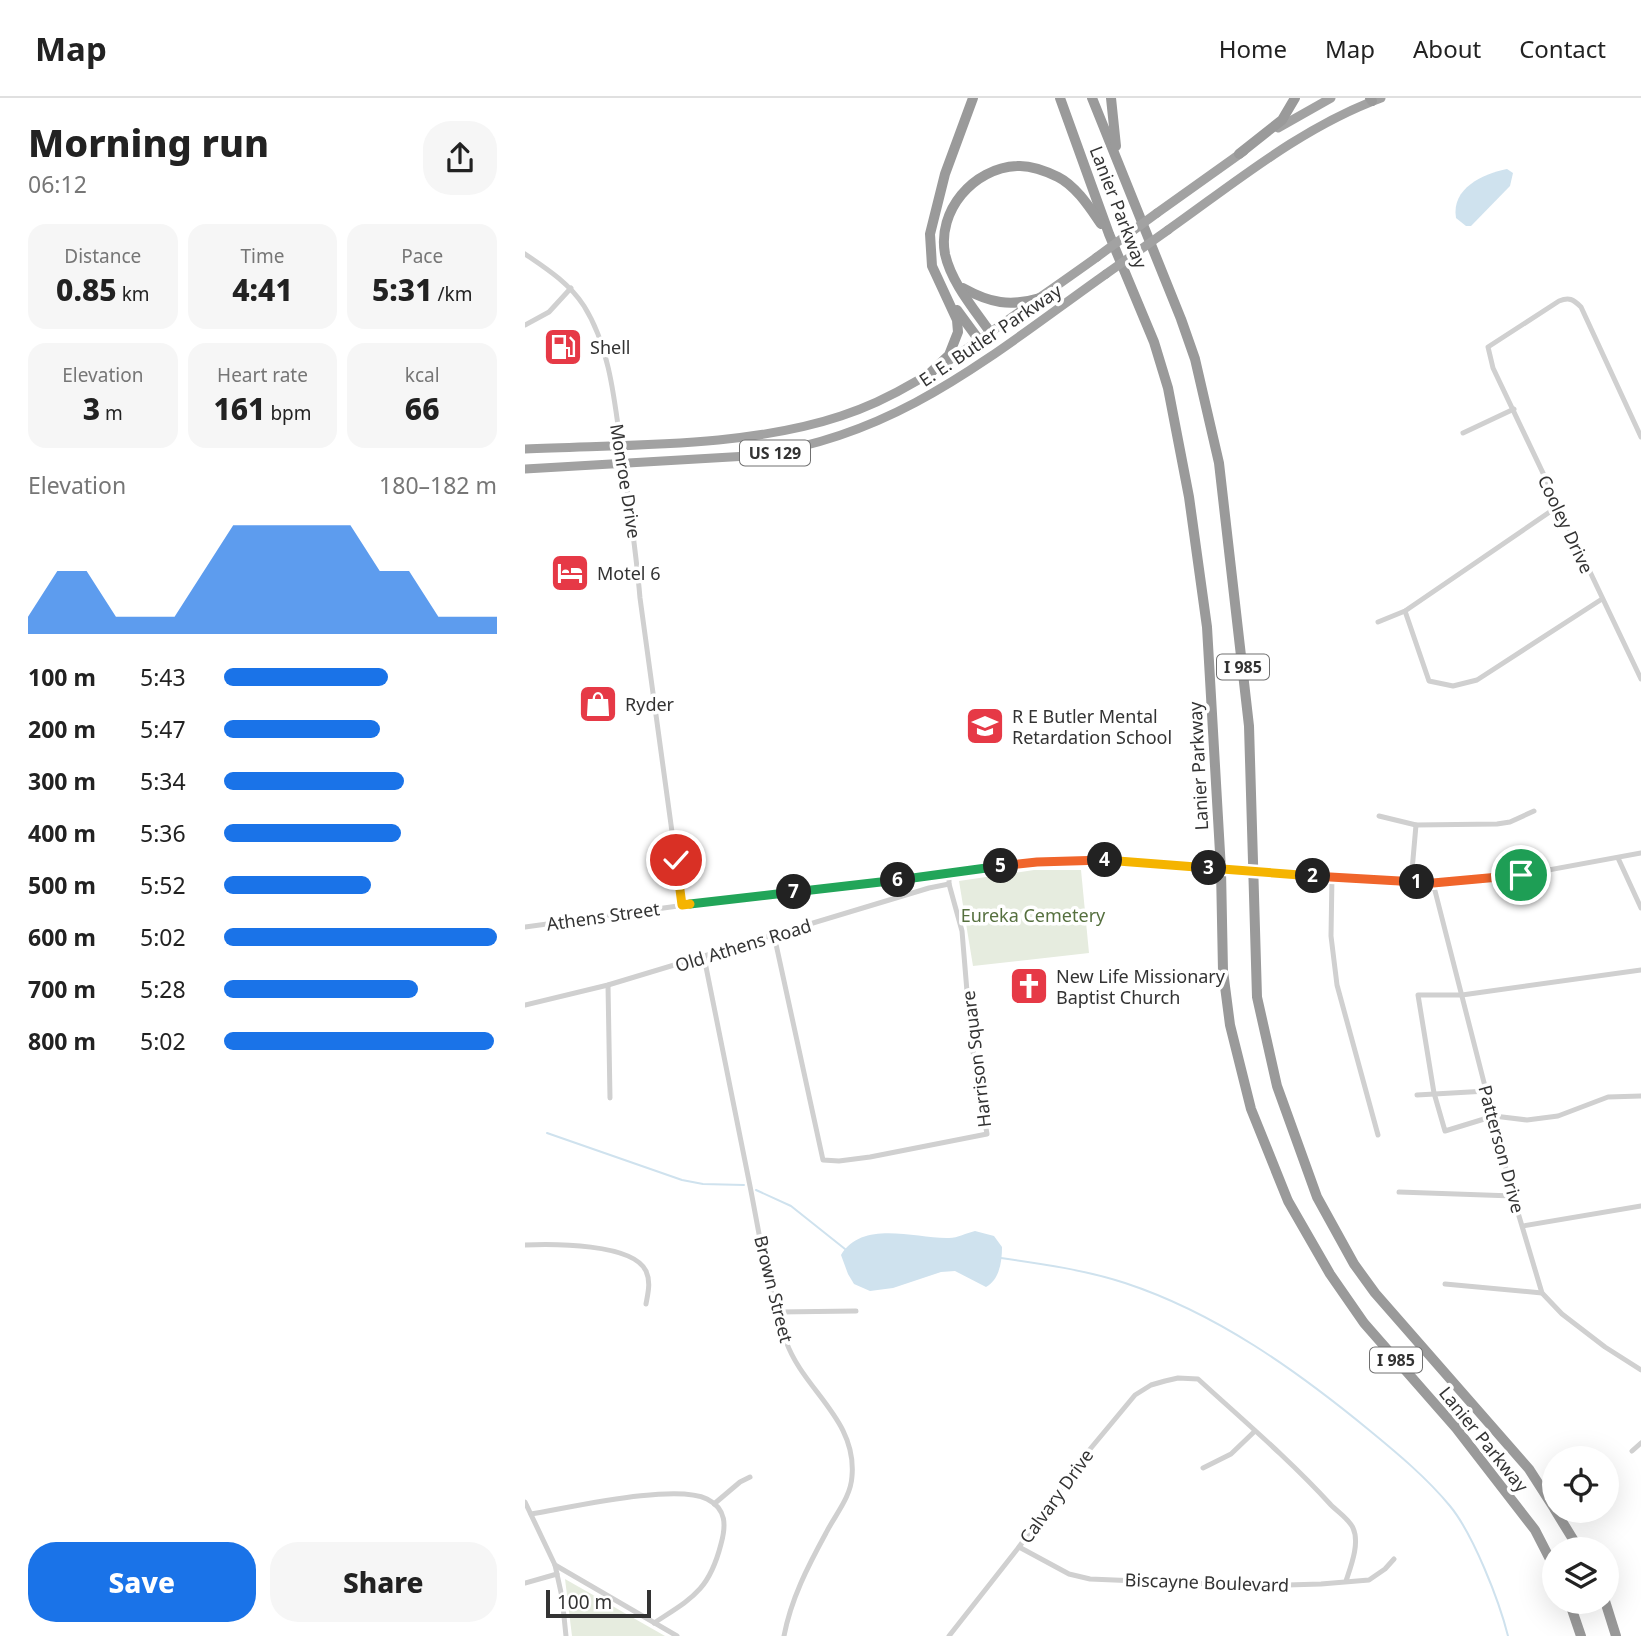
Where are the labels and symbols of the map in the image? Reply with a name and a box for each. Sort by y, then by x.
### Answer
street label: Lanier Parkway [1085,142,1154,272]
street label: E. E. Butler Parkway [914,278,1066,392]
fuel station icon: Shell [542,326,584,368]
place label: Shell [590,335,630,359]
street label: Monroe Drive [605,422,647,540]
road number: US 129 [740,440,810,466]
street label: Cooley Drive [1533,471,1599,577]
hotel icon: Motel 6 [549,552,591,594]
place label: Motel 6 [597,561,661,585]
road number: I 985 [1217,654,1269,680]
shop icon: Ryder [577,683,619,725]
place label: Ryder [625,692,675,716]
street label: Lanier Parkway [1183,700,1213,831]
place label: R E Butler Mental Retardation School [1012,704,1172,749]
school or university icon: R E Butler Mental Retardation School [964,705,1006,747]
pin [646,830,706,890]
pin: 4 [1087,842,1123,878]
pin [1491,845,1551,905]
pin: 5 [983,848,1019,884]
pin: 3 [1191,850,1227,886]
pin: 2 [1295,858,1331,894]
pin: 6 [881,862,915,898]
pin: 1 [1399,864,1435,900]
pin: 7 [777,874,811,910]
street label: Athens Street [545,896,662,936]
park label: Eureka Cemetery [961,903,1106,927]
street label: Old Athens Road [672,913,814,977]
place label: New Life Missionary Baptist Church [1056,964,1226,1009]
church icon: New Life Missionary Baptist Church [1008,965,1050,1007]
street label: Harrison Square [956,989,996,1129]
street label: Patterson Drive [1473,1082,1531,1216]
street label: Brown Street [749,1233,799,1346]
road number: I 985 [1370,1348,1422,1372]
street label: Lanier Parkway [1434,1381,1534,1497]
street label: Calvary Drive [1014,1444,1098,1548]
street label: Biscayne Boulevard [1124,1567,1290,1597]
scale bar [546,1587,651,1619]

